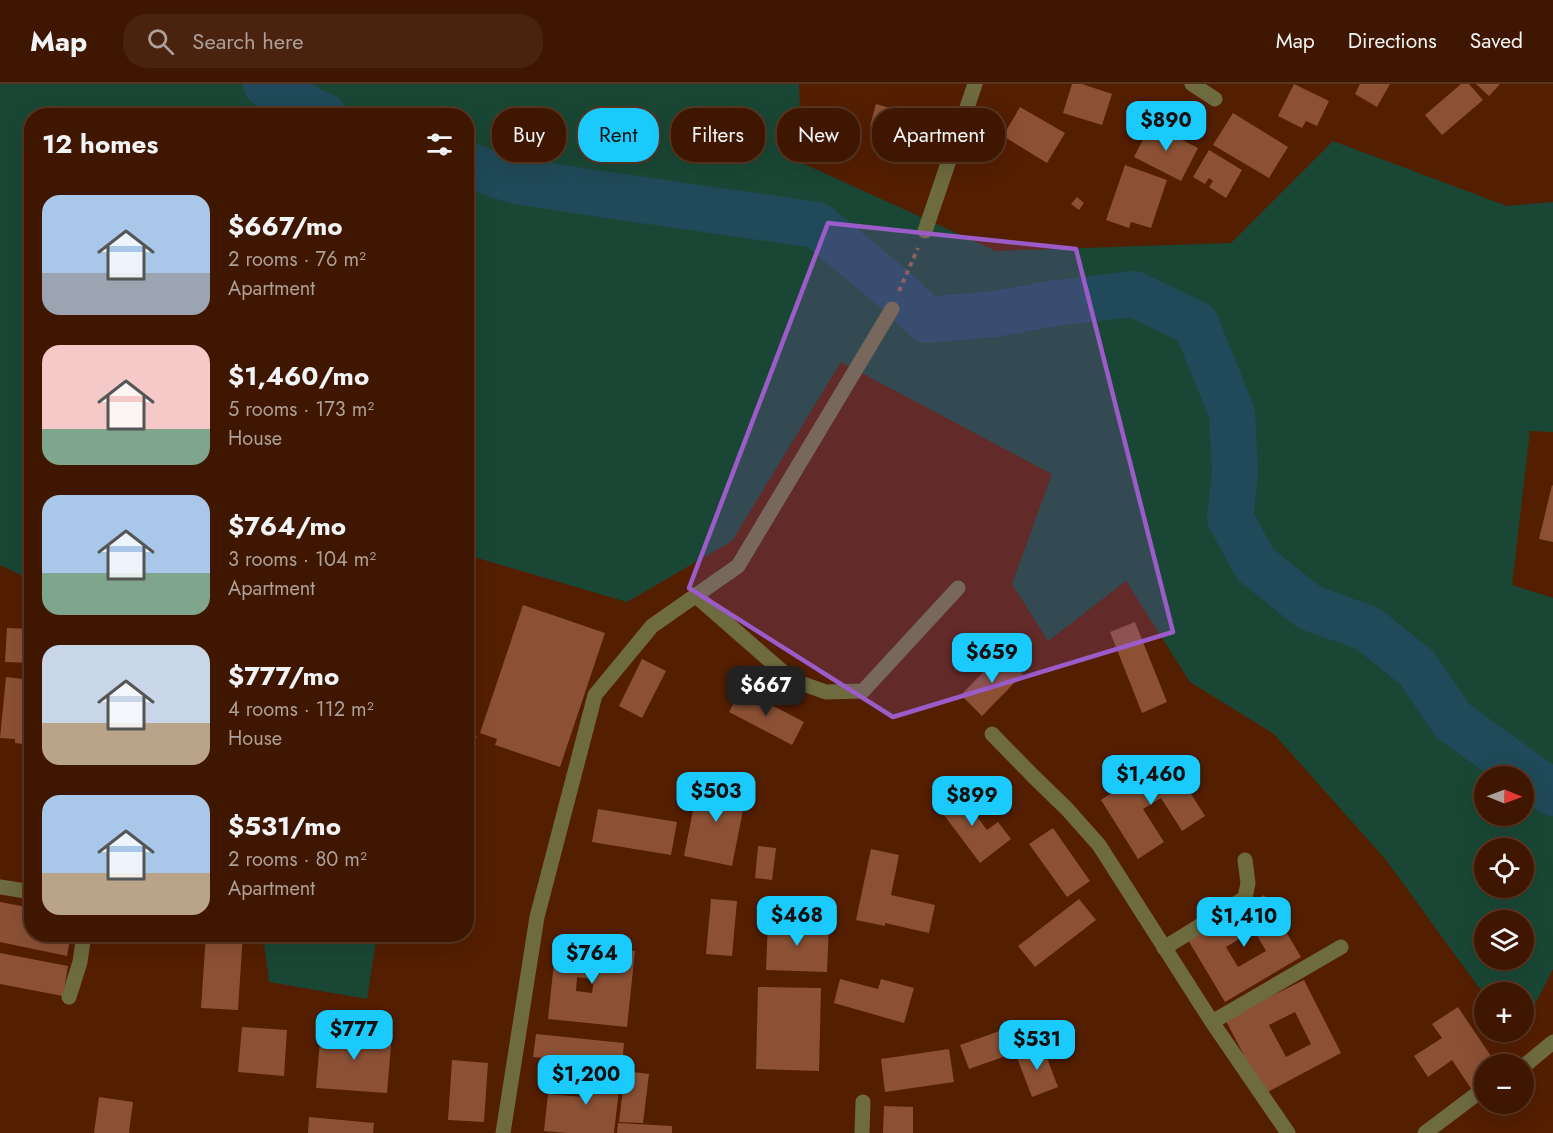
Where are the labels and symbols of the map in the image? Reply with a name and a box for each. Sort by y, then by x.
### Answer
pin: $890 [1130,101,1202,152]
pin: $659 [956,633,1028,684]
pin: $667 [730,666,802,717]
pin: $1,460 [1102,755,1200,806]
north arrow [1474,766,1534,826]
pin: $503 [680,772,752,823]
pin: $899 [936,776,1008,827]
pin: $468 [761,896,833,947]
pin: $1,410 [1195,897,1293,948]
pin: $764 [556,934,628,985]
pin: $777 [318,1010,390,1061]
pin: $531 [1001,1020,1073,1071]
pin: $1,200 [537,1055,635,1106]

